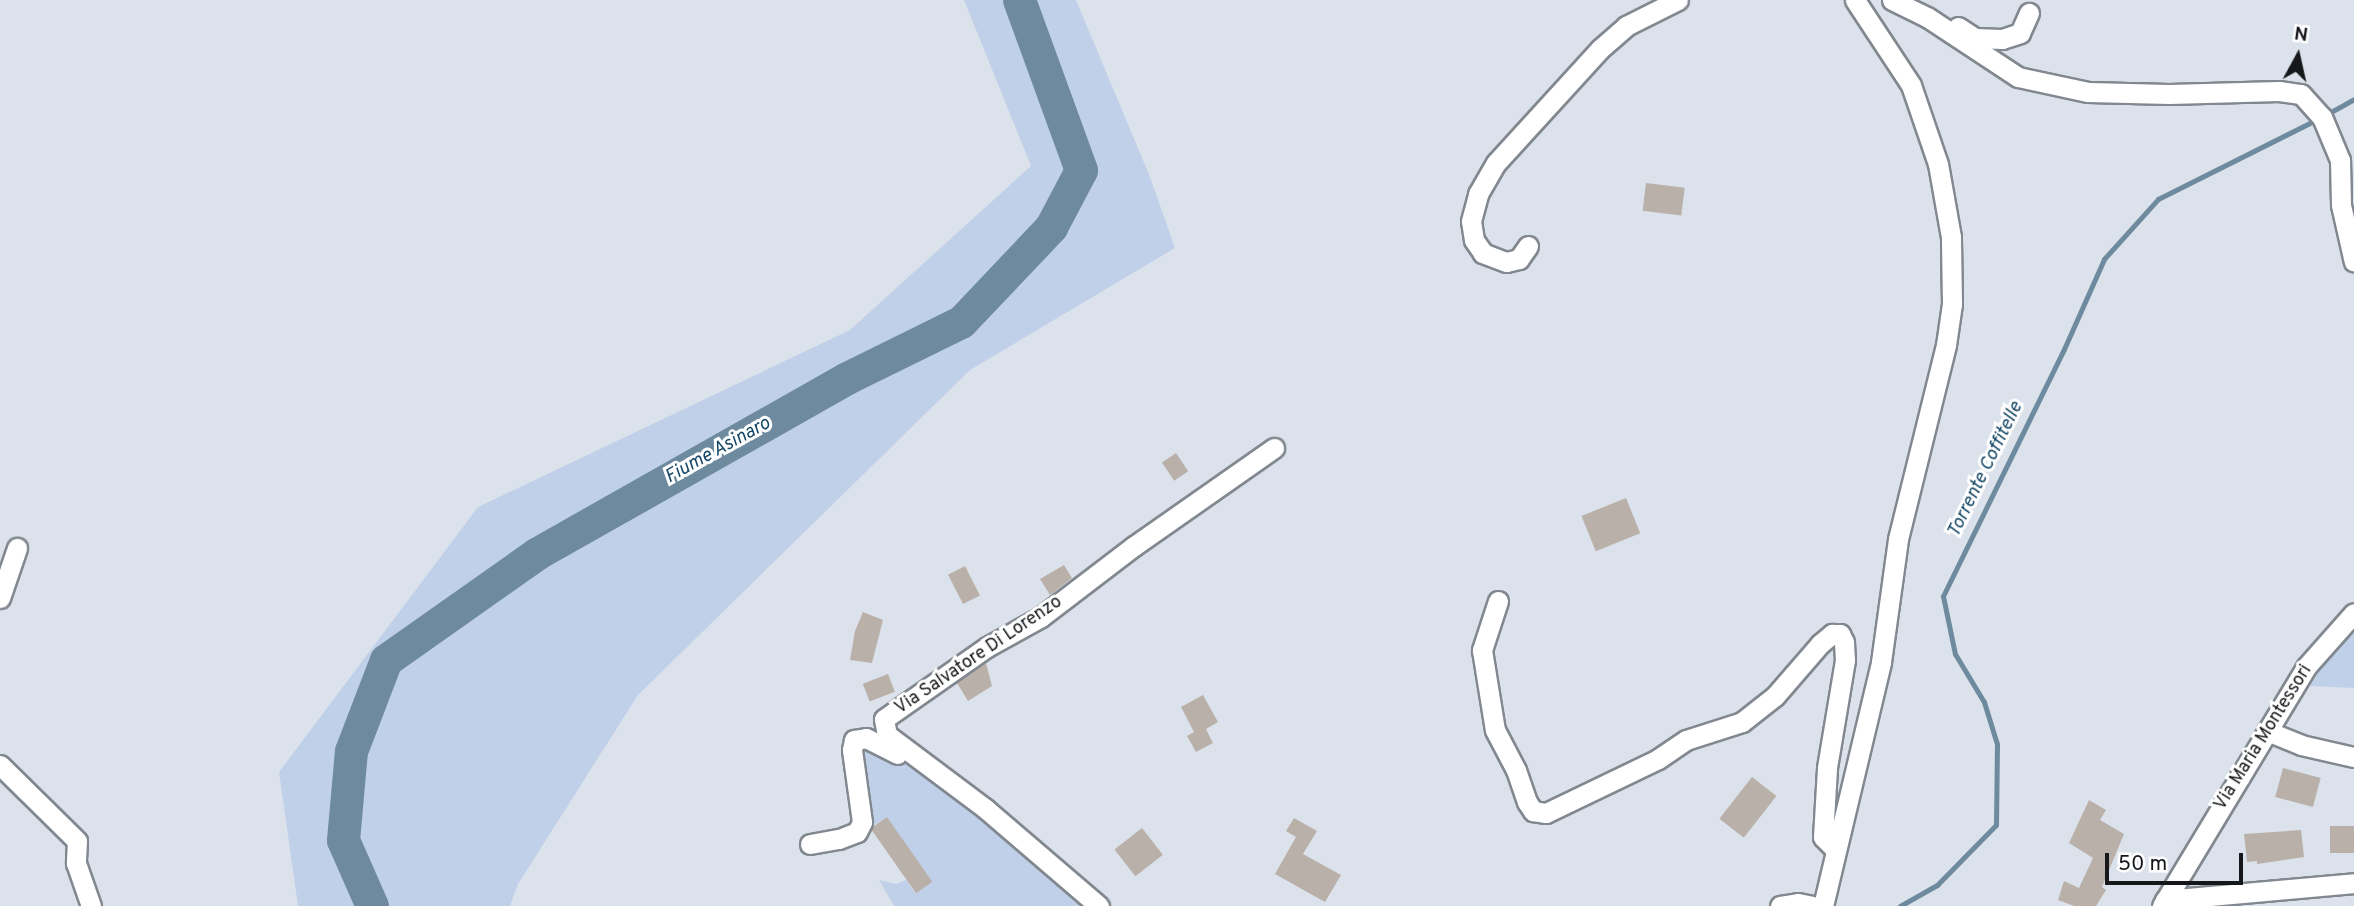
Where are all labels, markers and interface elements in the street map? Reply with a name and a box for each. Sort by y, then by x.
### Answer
north arrow [2263,21,2333,91]
text: N [2292,22,2309,48]
water label: Torrente Coffitelle [1943,398,2029,542]
water label: Fiume Asinaro [661,413,775,489]
street label: Via Salvatore Di Lorenzo [891,592,1067,720]
street label: Via Maria Montessori [2210,661,2318,815]
scale bar [2109,839,2247,883]
text: 50 m [2118,851,2167,878]

